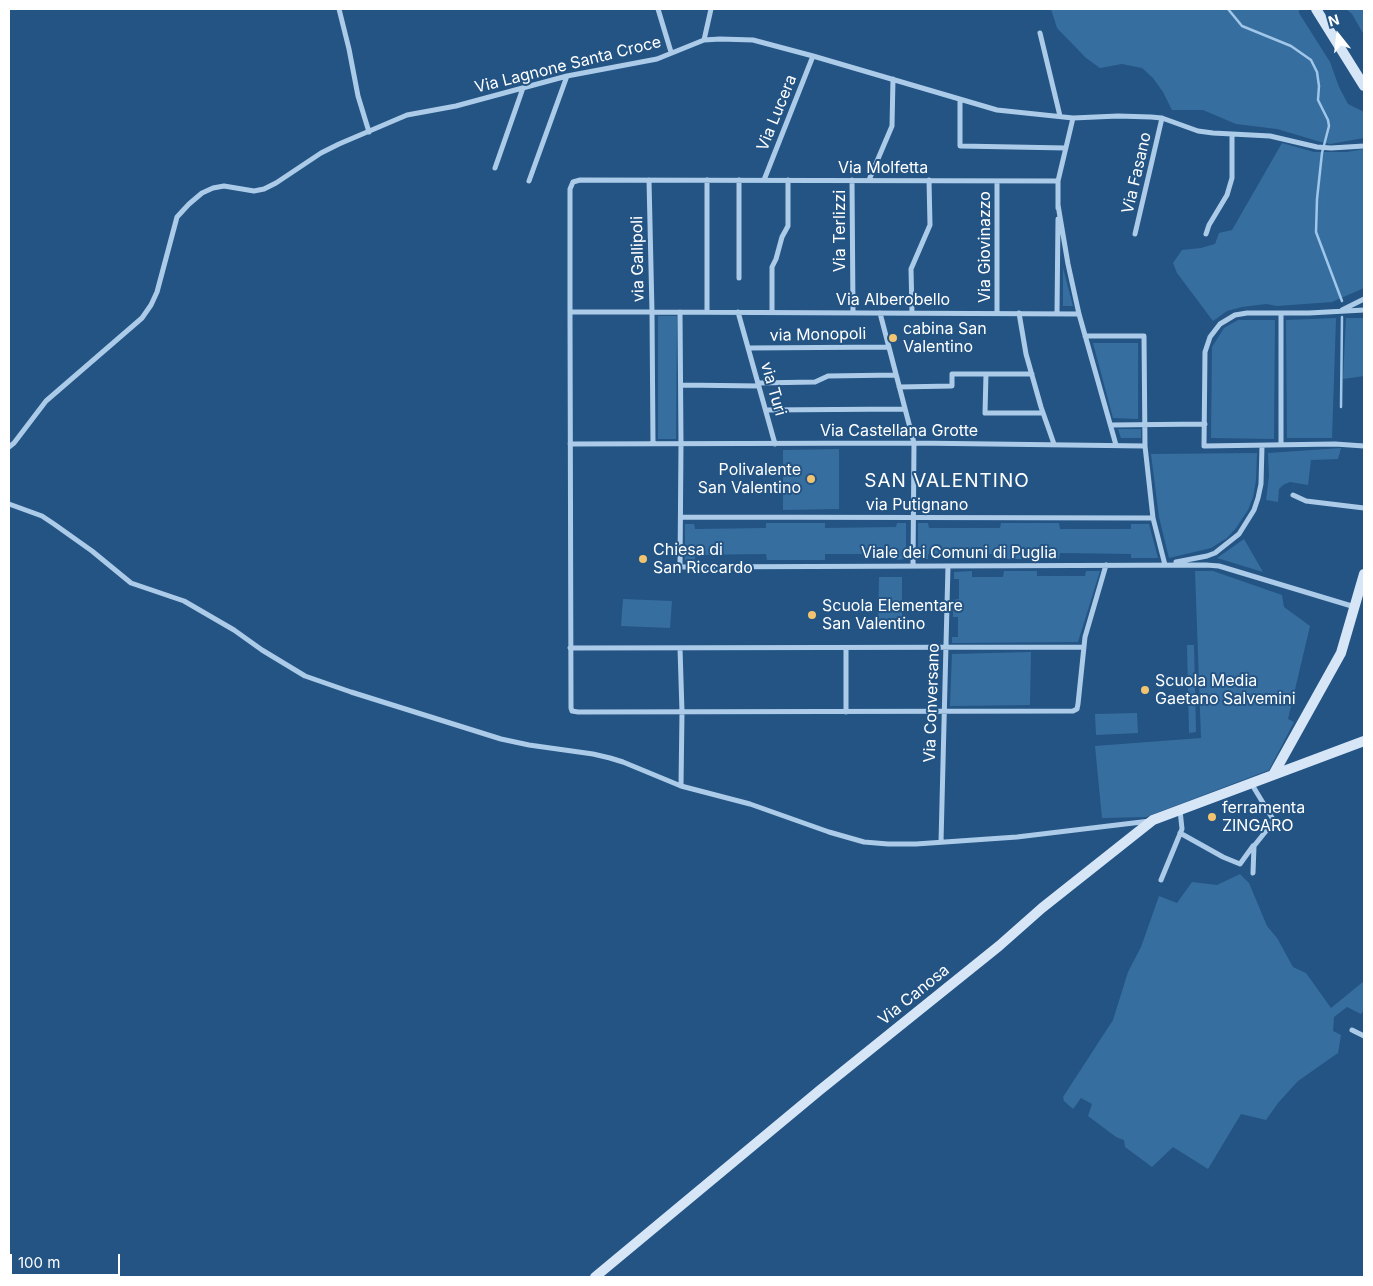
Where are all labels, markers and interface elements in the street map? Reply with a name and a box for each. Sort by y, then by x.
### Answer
north arrow [1313,10,1363,60]
text: N [1326,10,1341,30]
street label: Via Lagnone Santa Croce [473,33,663,97]
street label: Via Lucera [753,72,801,154]
street label: Via Fasano [1118,130,1156,216]
street label: Via Molfetta [838,158,928,178]
street label: Via Terlizzi [830,190,850,272]
street label: Via Giovinazzo [975,191,995,303]
street label: via Gallipoli [628,216,648,302]
street label: Via Alberobello [836,290,950,310]
place label: cabina San Valentino [903,319,987,357]
street label: via Monopoli [770,325,866,345]
marker: cabina San Valentino [887,332,899,344]
street label: via Turi [756,360,790,418]
street label: Via Castellana Grotte [820,421,978,441]
place label: Polivalente San Valentino [698,460,801,498]
district label: SAN VALENTINO [863,470,1031,492]
marker: Polivalente San Valentino [805,473,817,485]
street label: via Putignano [866,495,968,515]
place label: Chiesa di San Riccardo [653,540,753,578]
street label: Viale dei Comuni di Puglia [861,543,1057,563]
marker: Chiesa di San Riccardo [637,553,649,565]
place label: Scuola Elementare San Valentino [822,596,963,634]
marker: Scuola Elementare San Valentino [806,609,818,621]
street label: Via Conversano [920,643,944,763]
place label: Scuola Media Gaetano Salvemini [1155,671,1296,709]
marker: Scuola Media Gaetano Salvemini [1139,684,1151,696]
place label: ferramenta ZINGARO [1222,798,1305,836]
marker: ferramenta ZINGARO [1206,811,1218,823]
street label: Via Canosa [875,961,953,1029]
scale bar [12,1244,122,1276]
text: 100 m [18,1253,60,1272]

